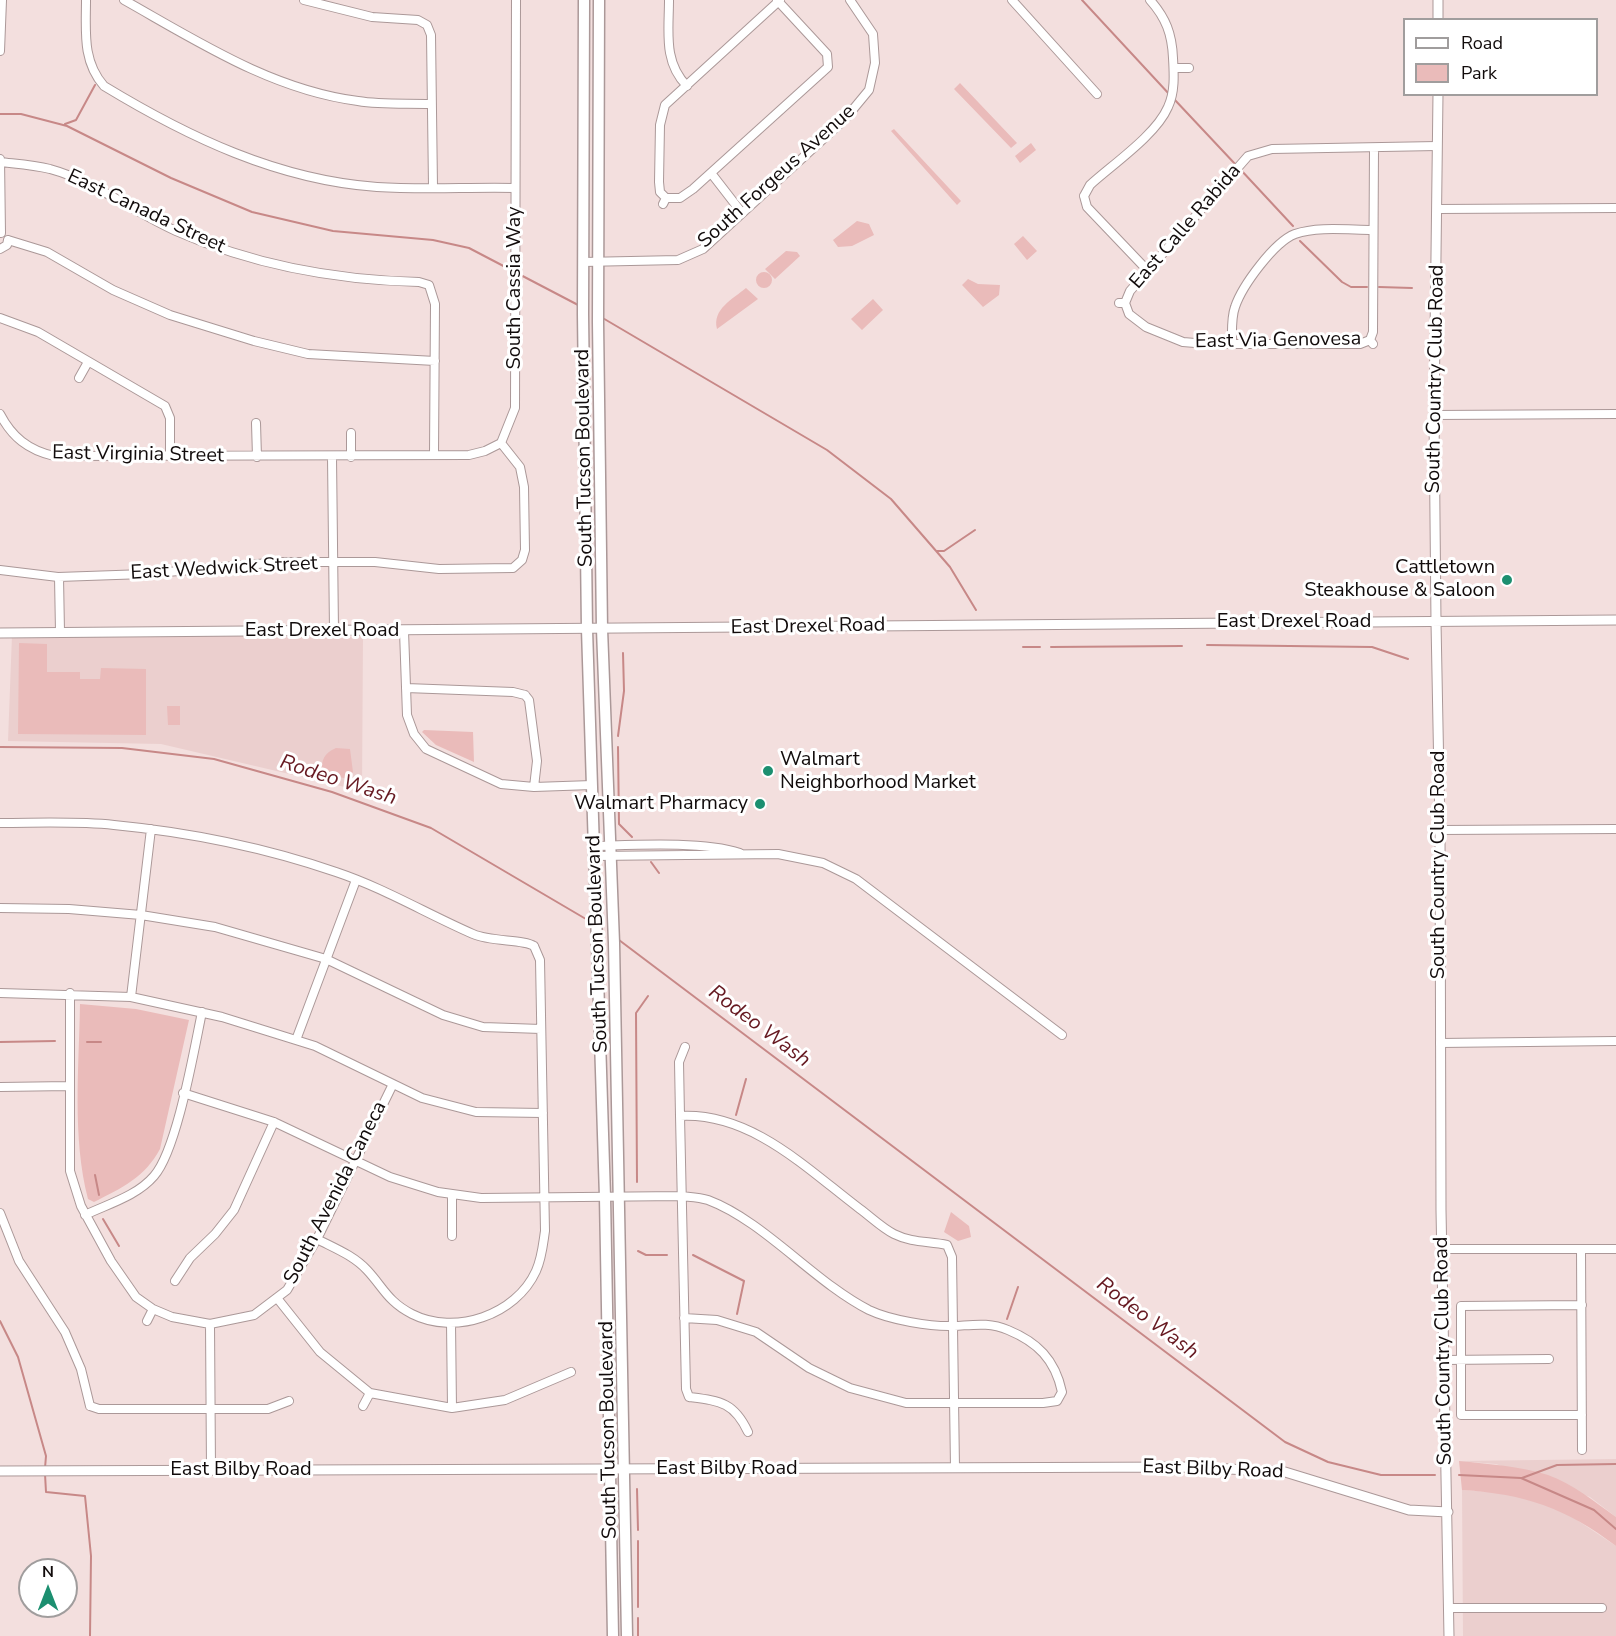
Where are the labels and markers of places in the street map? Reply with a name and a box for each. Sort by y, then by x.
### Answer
place label: Cattletown Steakhouse & Saloon [1304,556,1495,603]
marker: Cattletown Steakhouse & Saloon [1500,573,1514,587]
place label: Walmart Neighborhood Market [780,748,976,795]
marker: Walmart Neighborhood Market [761,764,775,778]
place label: Walmart Pharmacy [574,792,748,816]
marker: Walmart Pharmacy [753,797,767,811]

